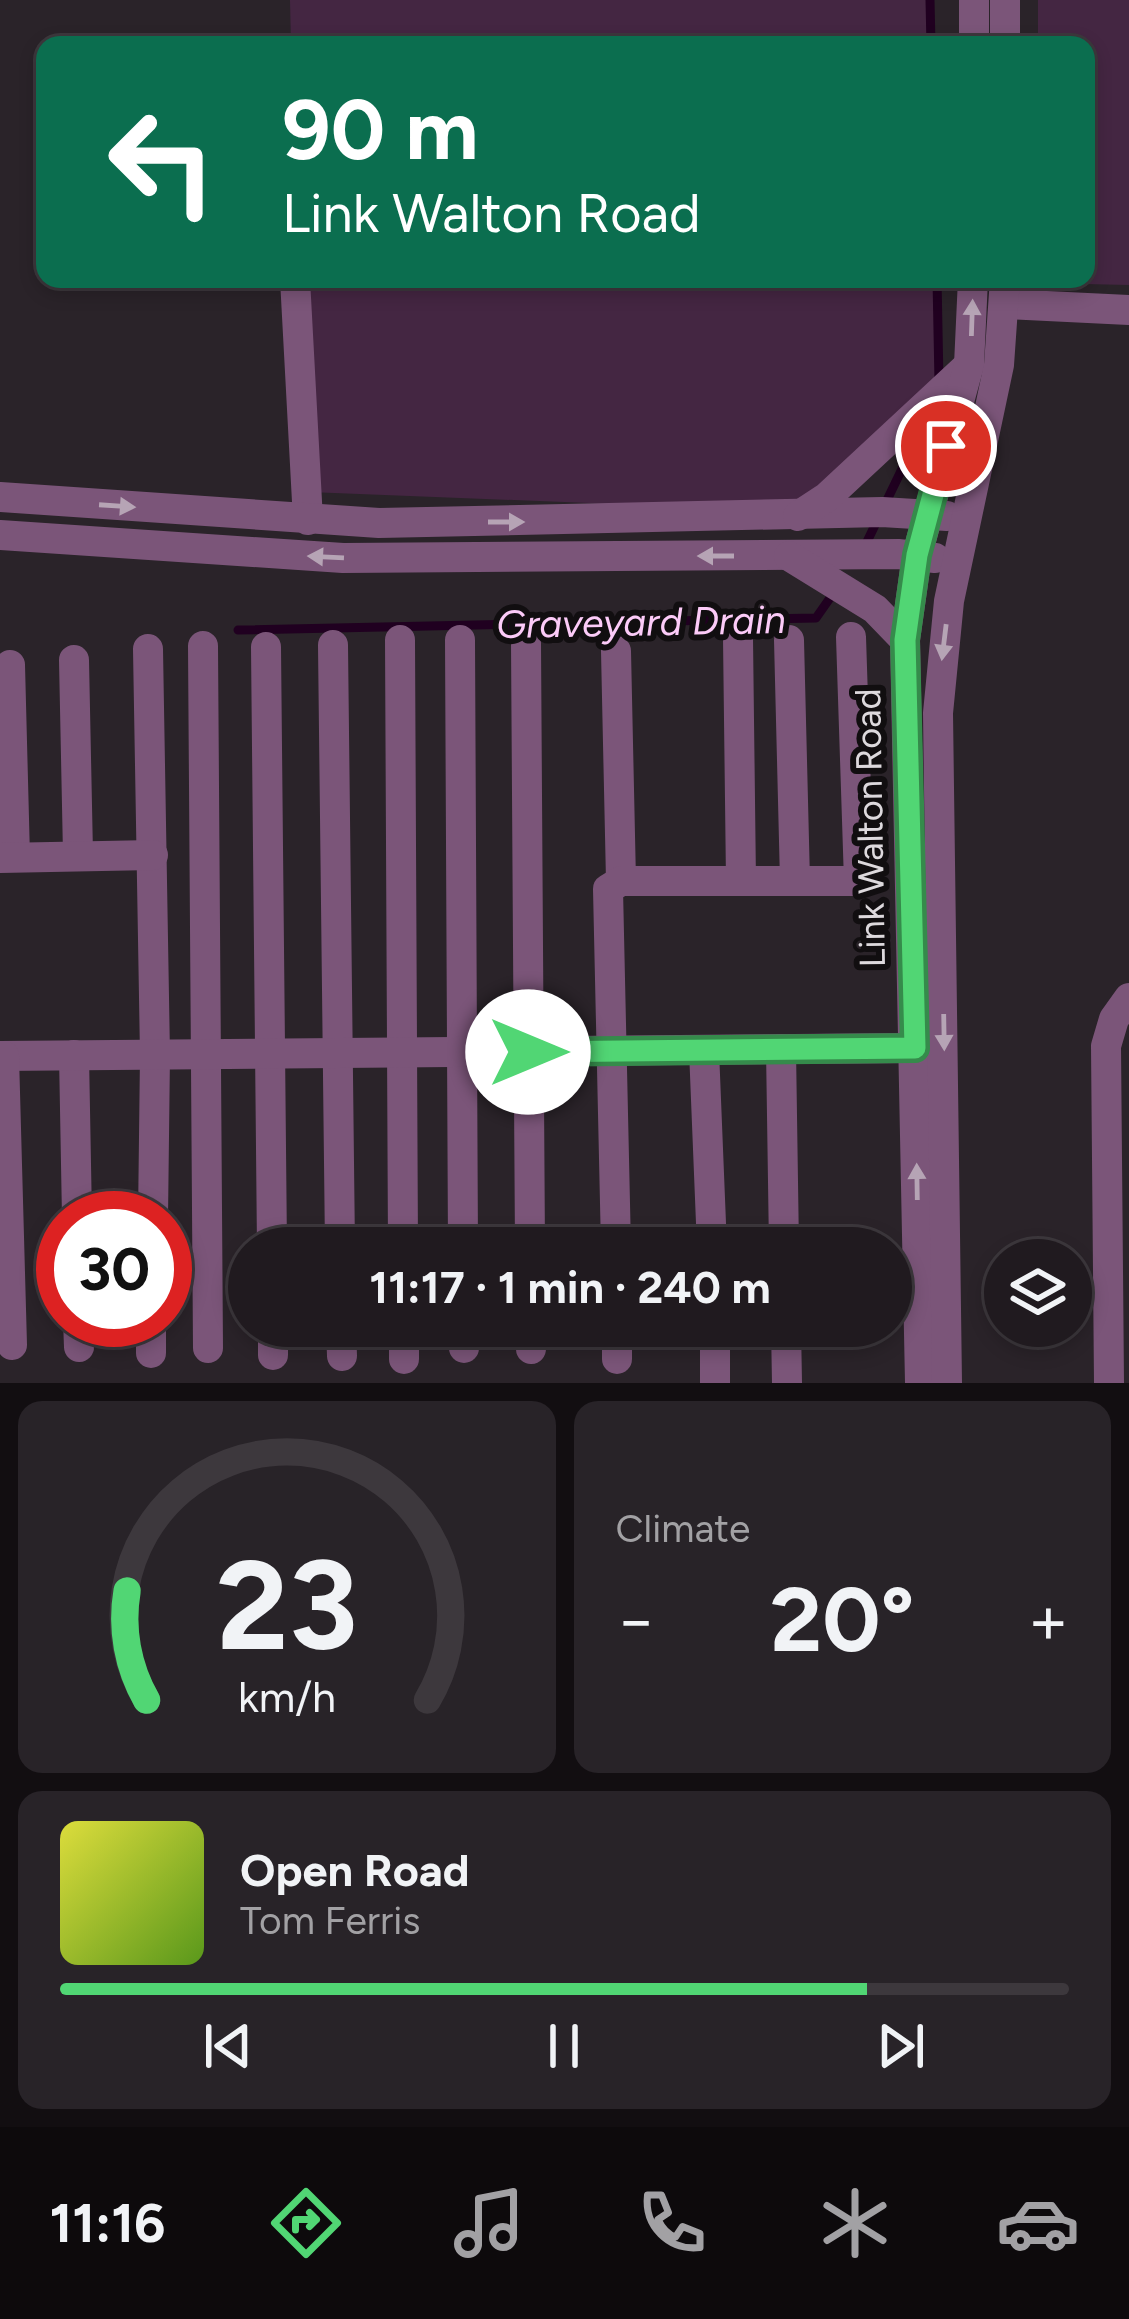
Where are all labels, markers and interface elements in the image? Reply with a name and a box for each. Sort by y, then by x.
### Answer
text: 90 m [282,79,478,180]
icon: left [84,84,240,240]
text: Link Walton Road [282,181,701,246]
one-way arrow [963,298,982,336]
pin [895,395,997,497]
icon: arrive [913,413,979,479]
one-way arrow [99,496,136,515]
one-way arrow [488,512,526,532]
one-way arrow [696,546,734,566]
one-way arrow [306,547,344,566]
water label: Graveyard Drain [496,596,786,648]
one-way arrow [935,624,954,661]
street label: Link Walton Road [846,688,894,968]
position arrow [465,989,591,1115]
one-way arrow [935,1014,954,1052]
one-way arrow [907,1162,927,1200]
speed limit sign: 30 [36,1191,192,1347]
map controls [984,1239,1092,1347]
button: layers [984,1239,1092,1347]
text: 11:17 · 1 min · 240 m [369,1260,771,1314]
text: Climate [616,1505,750,1552]
text: 23 [216,1530,358,1680]
text: 20° [770,1565,914,1674]
text: − [616,1580,657,1660]
text: + [1028,1580,1069,1660]
text: km/h [238,1671,336,1723]
text: Open Road [240,1843,470,1897]
text: Tom Ferris [240,1897,420,1944]
icon: previous [195,2013,261,2079]
icon: pause [531,2013,597,2079]
icon: next [868,2013,934,2079]
icon: directions [264,2181,348,2265]
icon: music [447,2181,531,2265]
icon: phone [630,2181,714,2265]
icon: climate [813,2181,897,2265]
icon: car [996,2181,1080,2265]
text: 11:16 [49,2191,165,2256]

